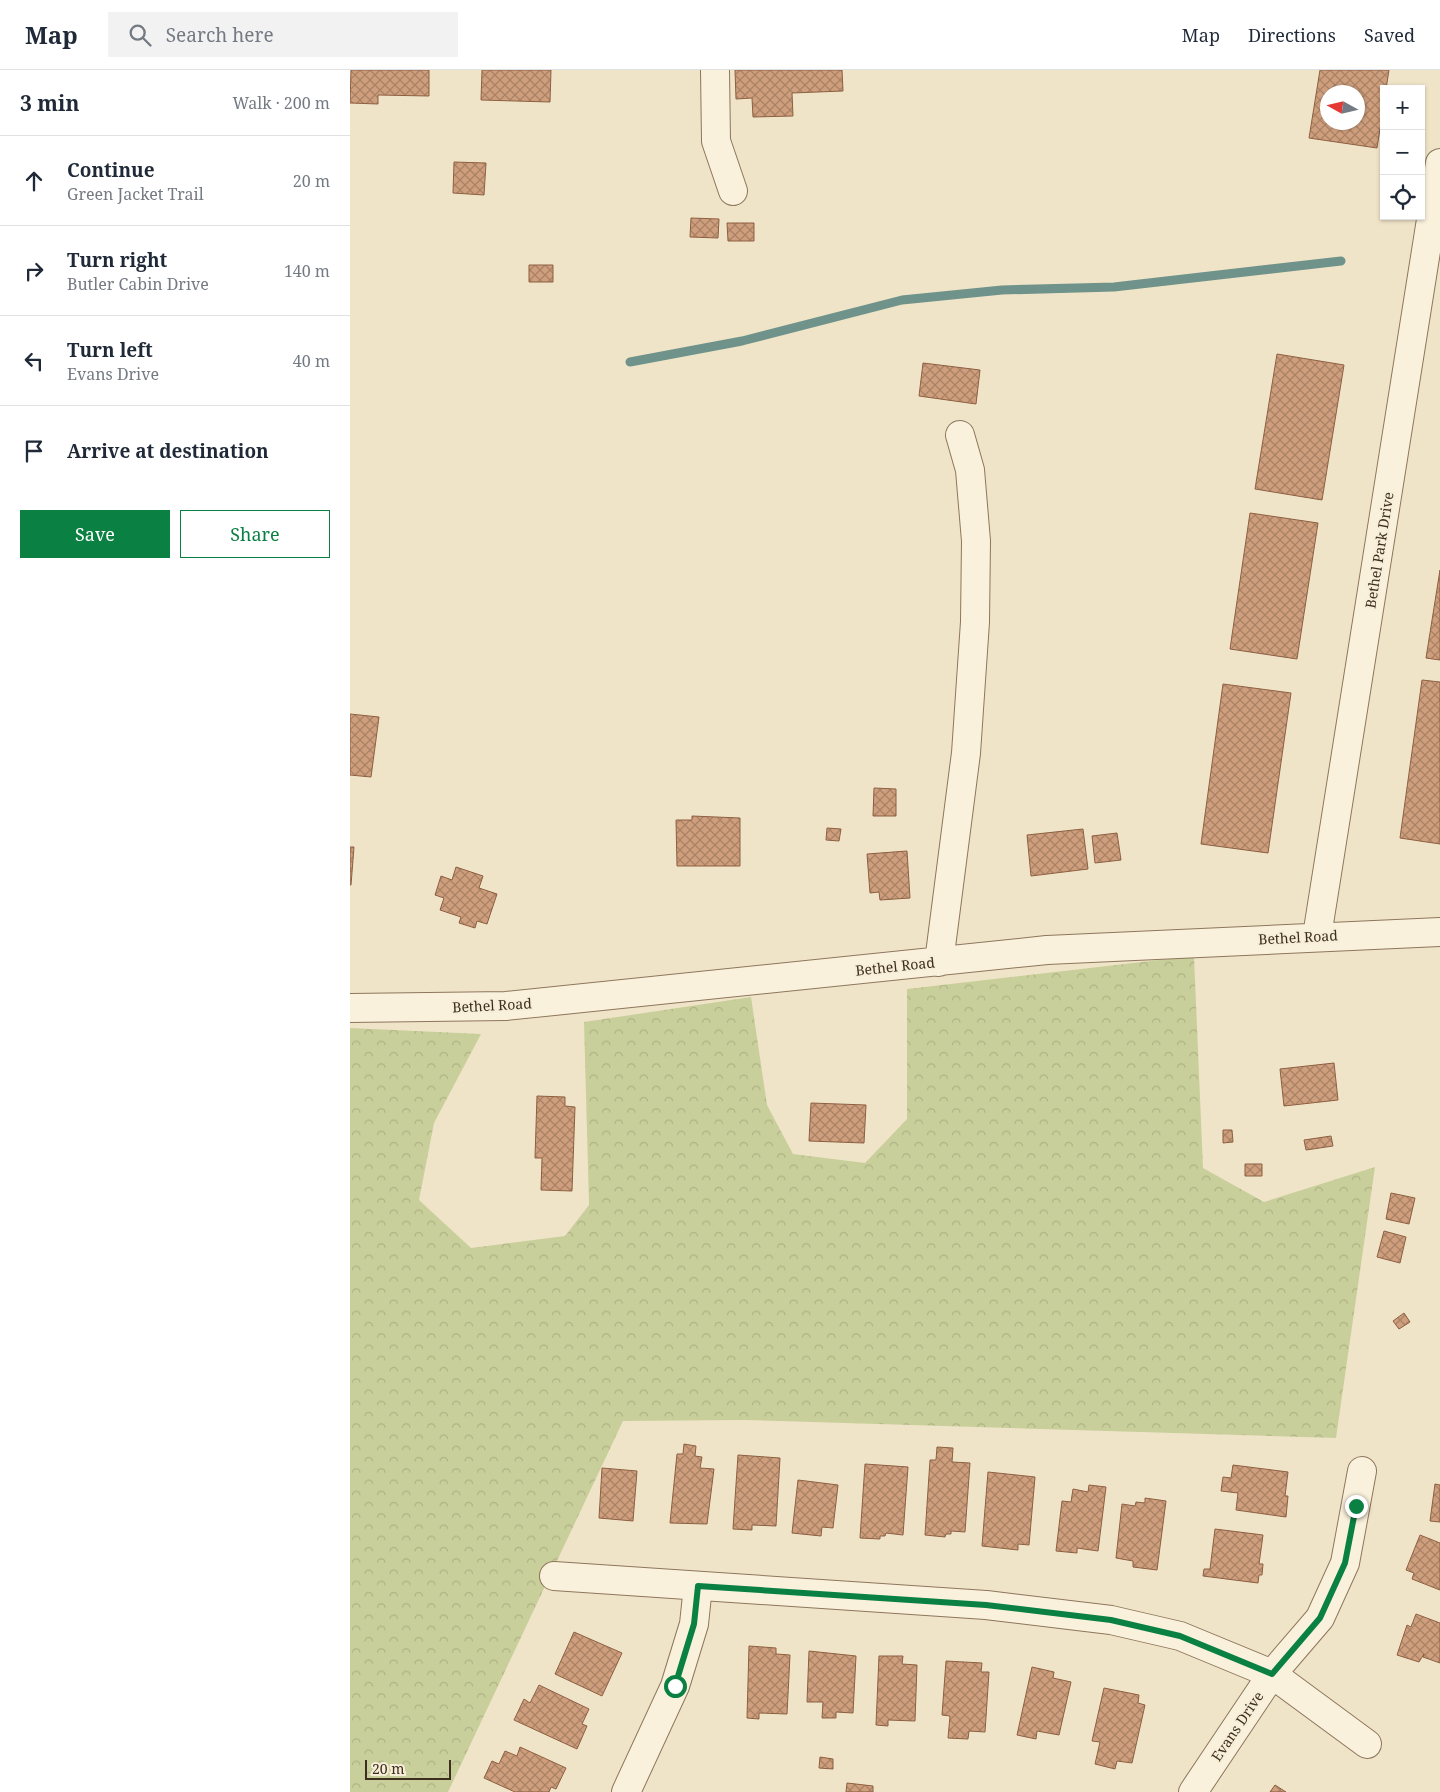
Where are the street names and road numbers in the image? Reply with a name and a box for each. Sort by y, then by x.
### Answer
street label: Bethel Park Drive [1360,490,1398,610]
street label: Bethel Road [1258,925,1339,949]
street label: Bethel Road [854,952,936,980]
street label: Bethel Road [452,993,533,1017]
street label: Evans Drive [1207,1687,1267,1765]

